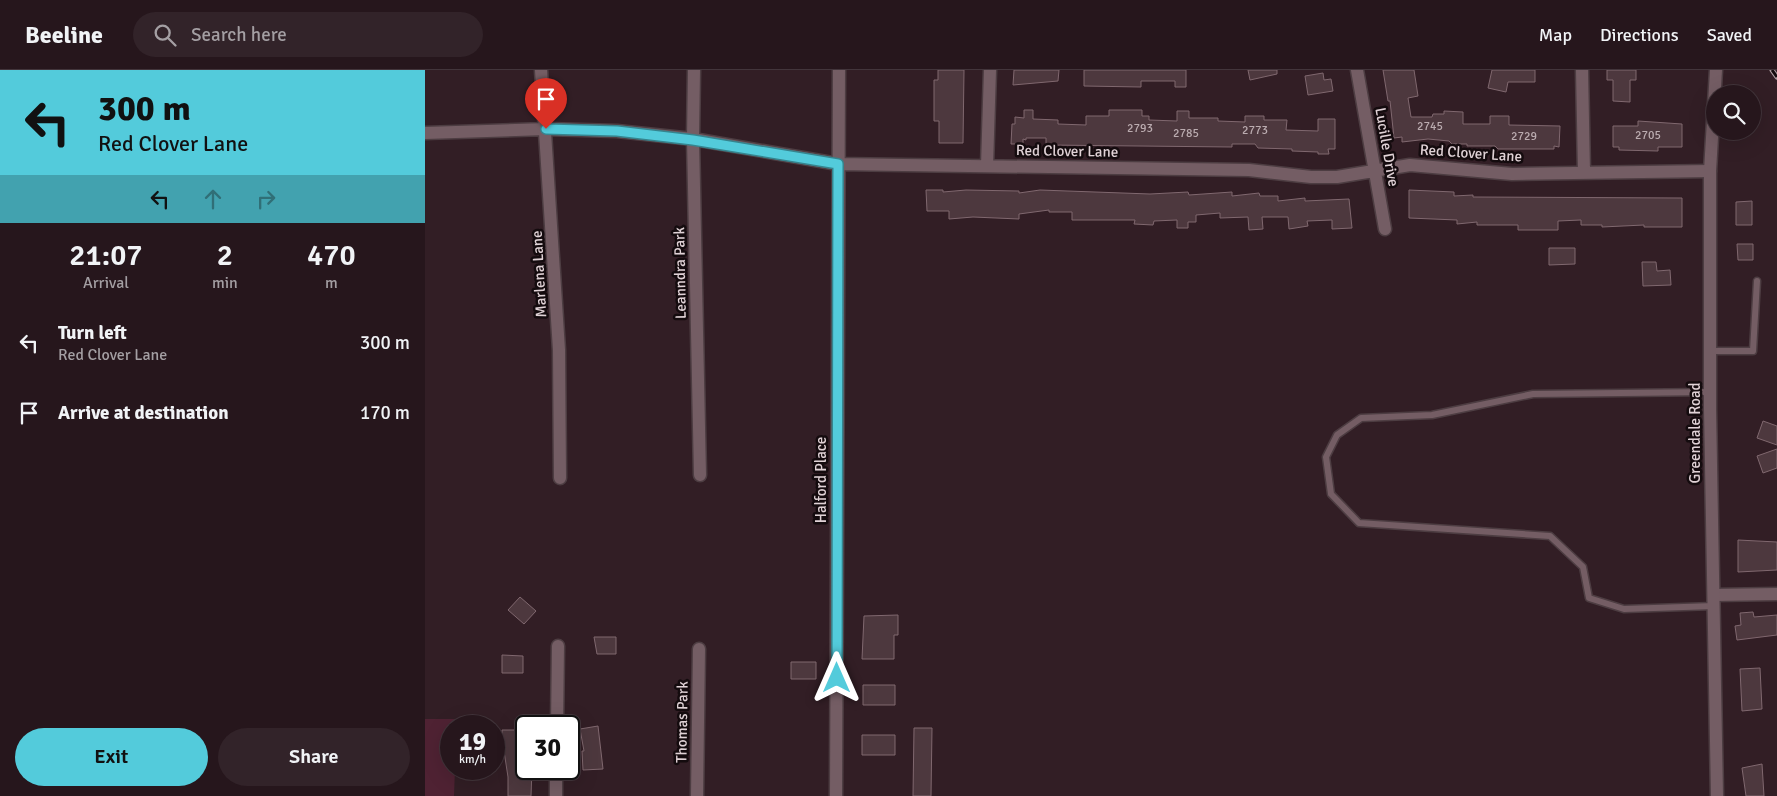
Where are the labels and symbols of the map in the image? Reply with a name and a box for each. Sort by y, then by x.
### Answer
pin [525,78,567,129]
street label: Lucille Drive [1371,106,1403,188]
house number: 2745 [1417,119,1443,134]
house number: 2793 [1127,121,1153,136]
house number: 2773 [1242,123,1268,138]
house number: 2785 [1173,126,1199,141]
house number: 2705 [1635,128,1661,143]
house number: 2729 [1511,129,1537,144]
street label: Red Clover Lane [1419,140,1523,166]
street label: Red Clover Lane [1016,141,1118,161]
street label: Leanndra Park [670,226,690,319]
street label: Marlena Lane [528,230,550,318]
street label: Greendale Road [1686,383,1704,483]
street label: Halford Place [812,437,830,523]
position arrow [810,651,862,703]
street label: Thomas Park [672,681,692,763]
speed limit sign: 30 [515,715,580,780]

